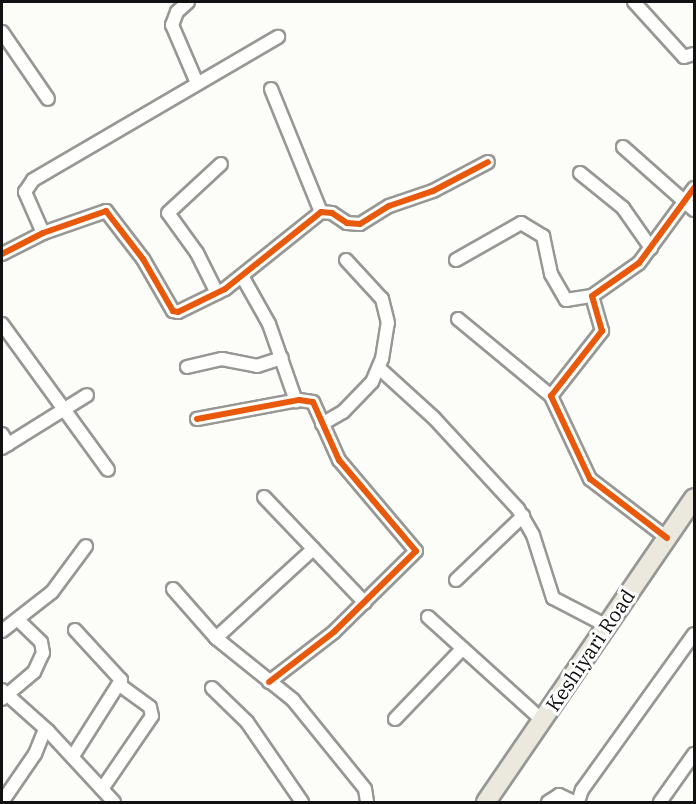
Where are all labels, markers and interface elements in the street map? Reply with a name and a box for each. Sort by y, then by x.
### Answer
street label: Keshiyari Road [540,585,640,715]

